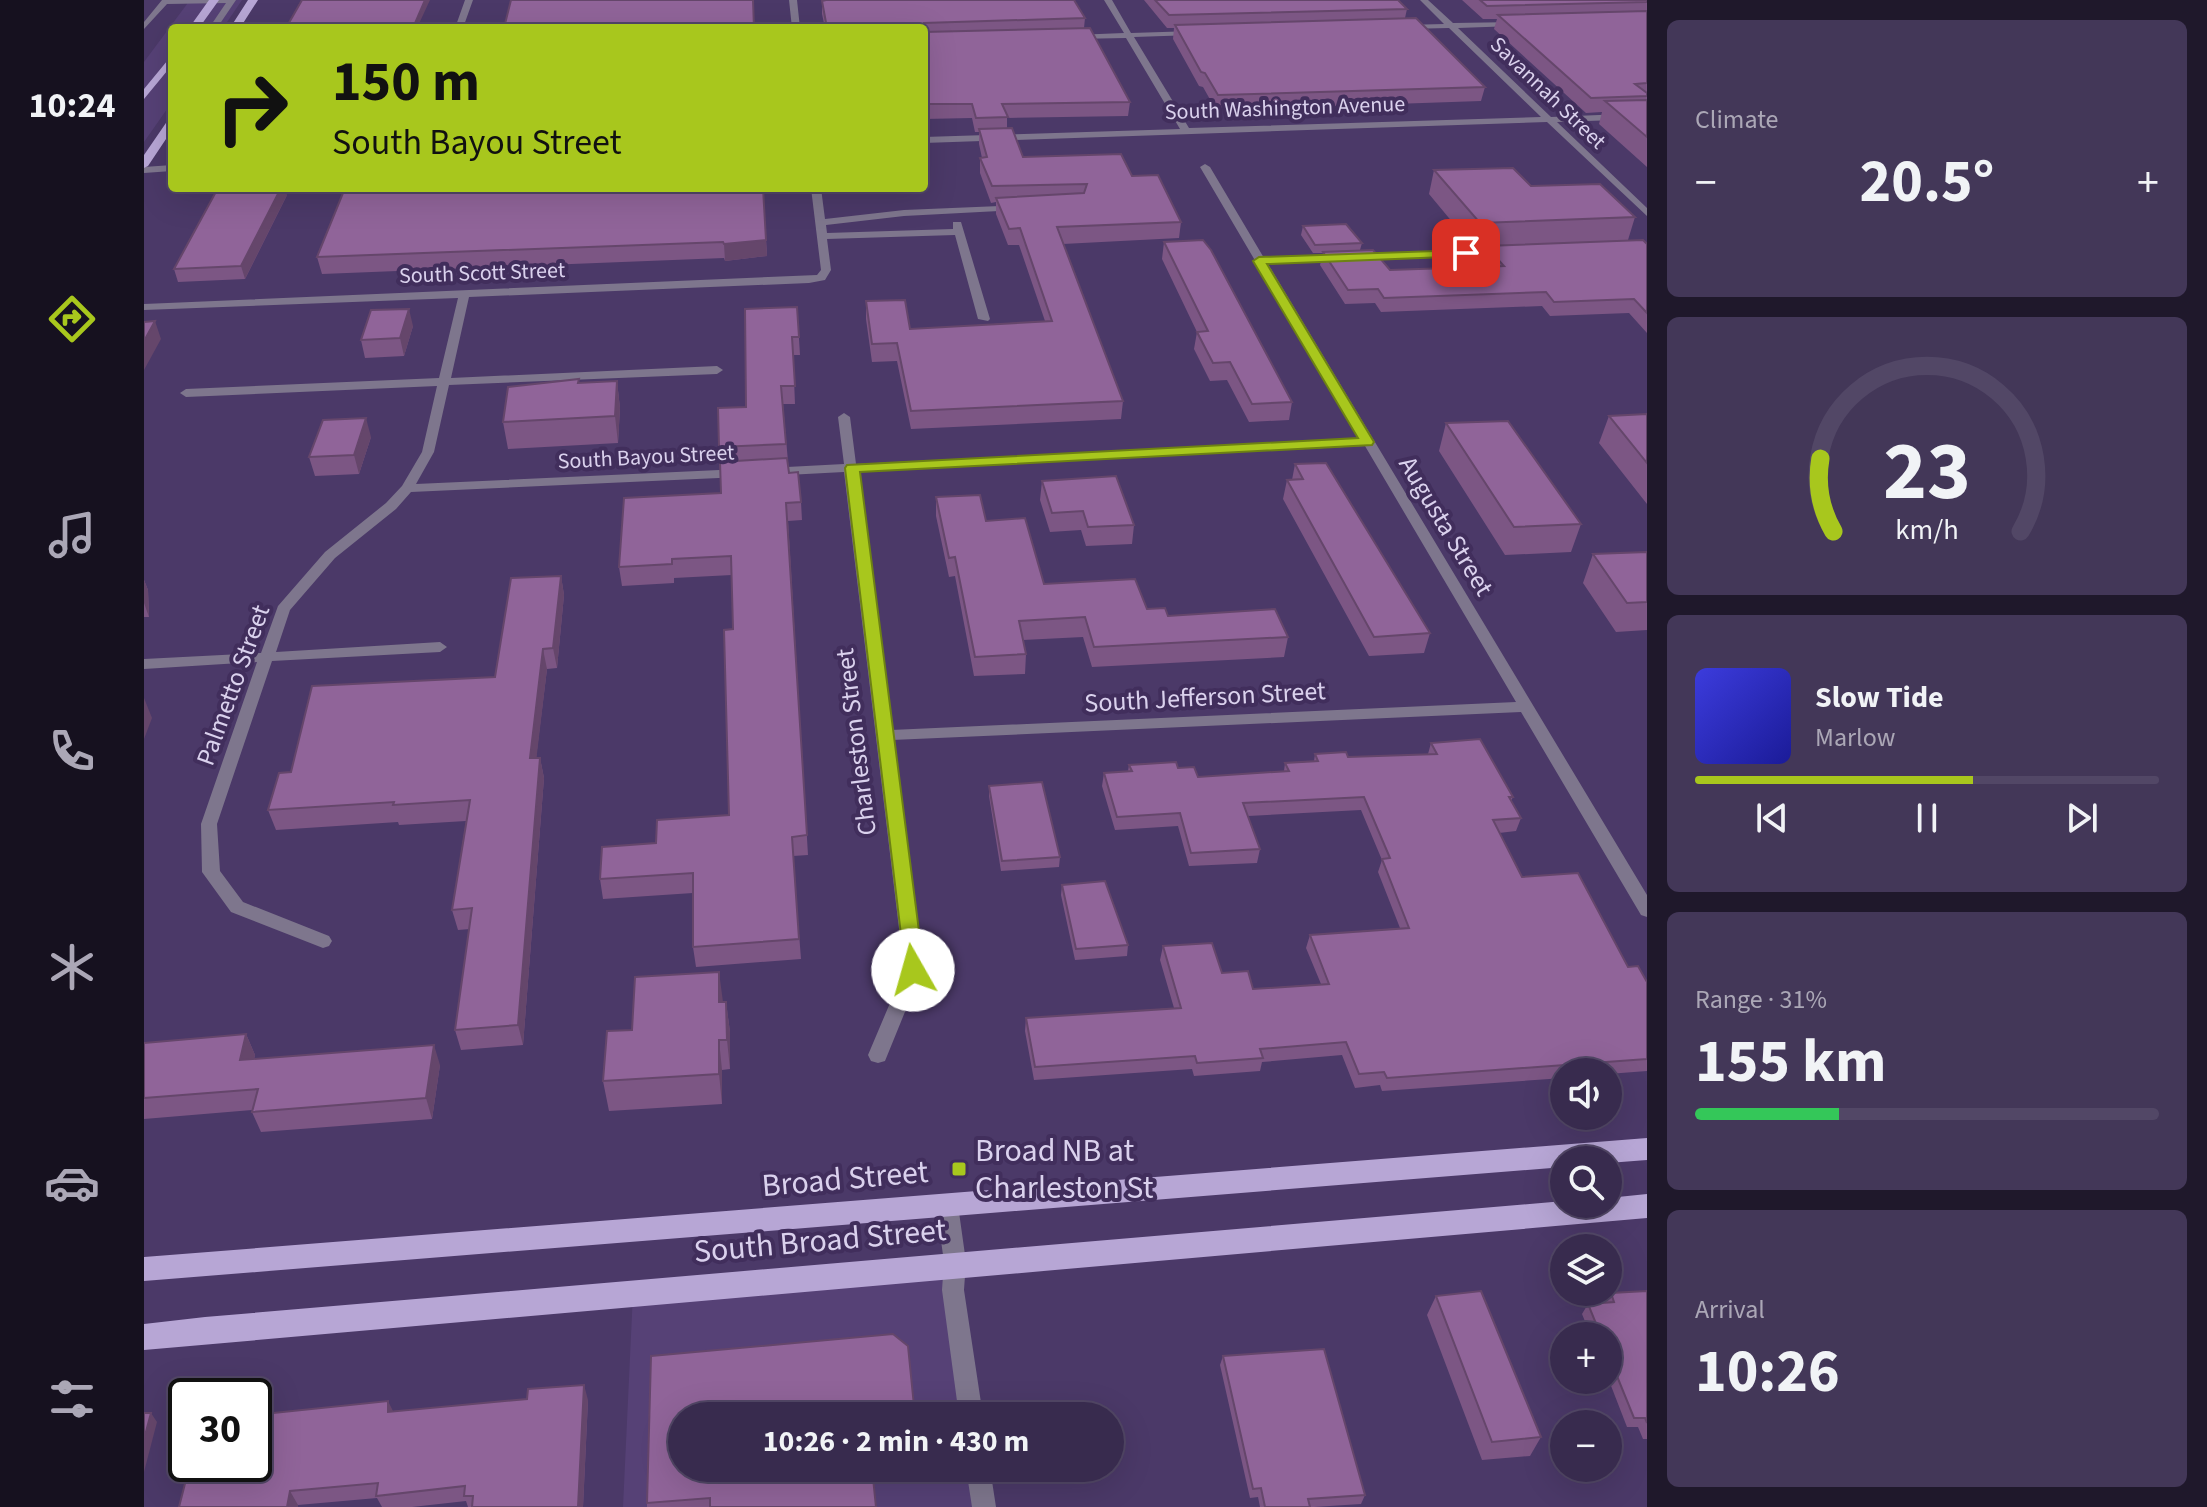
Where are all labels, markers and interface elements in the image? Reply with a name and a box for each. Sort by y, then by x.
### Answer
street label: Savannah Street [1483,29,1614,157]
text: 150 m [332,43,480,122]
icon: right [200,56,304,160]
text: 10:24 [29,80,115,131]
street label: South Washington Avenue [1164,88,1406,128]
text: Climate [1695,101,1779,138]
text: South Bayou Street [332,117,622,168]
text: 20.5° [1860,140,1994,225]
text: − [1695,152,1717,215]
text: + [2137,152,2159,215]
pin [1432,219,1500,287]
icon: arrive [1444,231,1488,275]
street label: South Scott Street [398,254,566,292]
icon: directions [44,291,100,347]
text: 23 [1883,413,1971,531]
street label: South Bayou Street [557,436,736,478]
street label: Augusta Street [1390,449,1502,603]
icon: music [44,507,100,563]
text: km/h [1895,510,1959,550]
street label: Palmetto Street [187,599,279,771]
street label: Charleston Street [826,646,886,838]
street label: South Jefferson Street [1083,672,1327,722]
text: Slow Tide [1815,676,1944,719]
text: Marlow [1815,719,1895,756]
icon: phone [44,723,100,779]
icon: previous [1750,796,1794,840]
icon: pause [1905,796,1949,840]
icon: next [2060,796,2104,840]
position arrow [871,928,955,1012]
icon: climate [44,939,100,995]
text: Range · 31% [1695,981,1827,1018]
text: 155 km [1695,1020,1886,1105]
map controls [1550,1058,1622,1482]
button: sound [1550,1058,1622,1130]
place label: Broad NB at Charleston St [975,1128,1154,1211]
button: search [1550,1146,1622,1218]
street label: Broad Street [760,1149,930,1209]
icon: car [44,1155,100,1211]
marker: Broad NB at Charleston St [950,1160,968,1178]
street label: South Broad Street [692,1207,948,1275]
button: layers [1550,1234,1622,1306]
text: Arrival [1695,1291,1765,1328]
button: + [1550,1322,1622,1394]
text: 10:26 [1695,1330,1840,1415]
icon: filters [44,1371,100,1427]
speed limit sign: 30 [168,1378,272,1482]
button: − [1550,1410,1622,1482]
text: 10:26 · 2 min · 430 m [763,1420,1029,1463]

